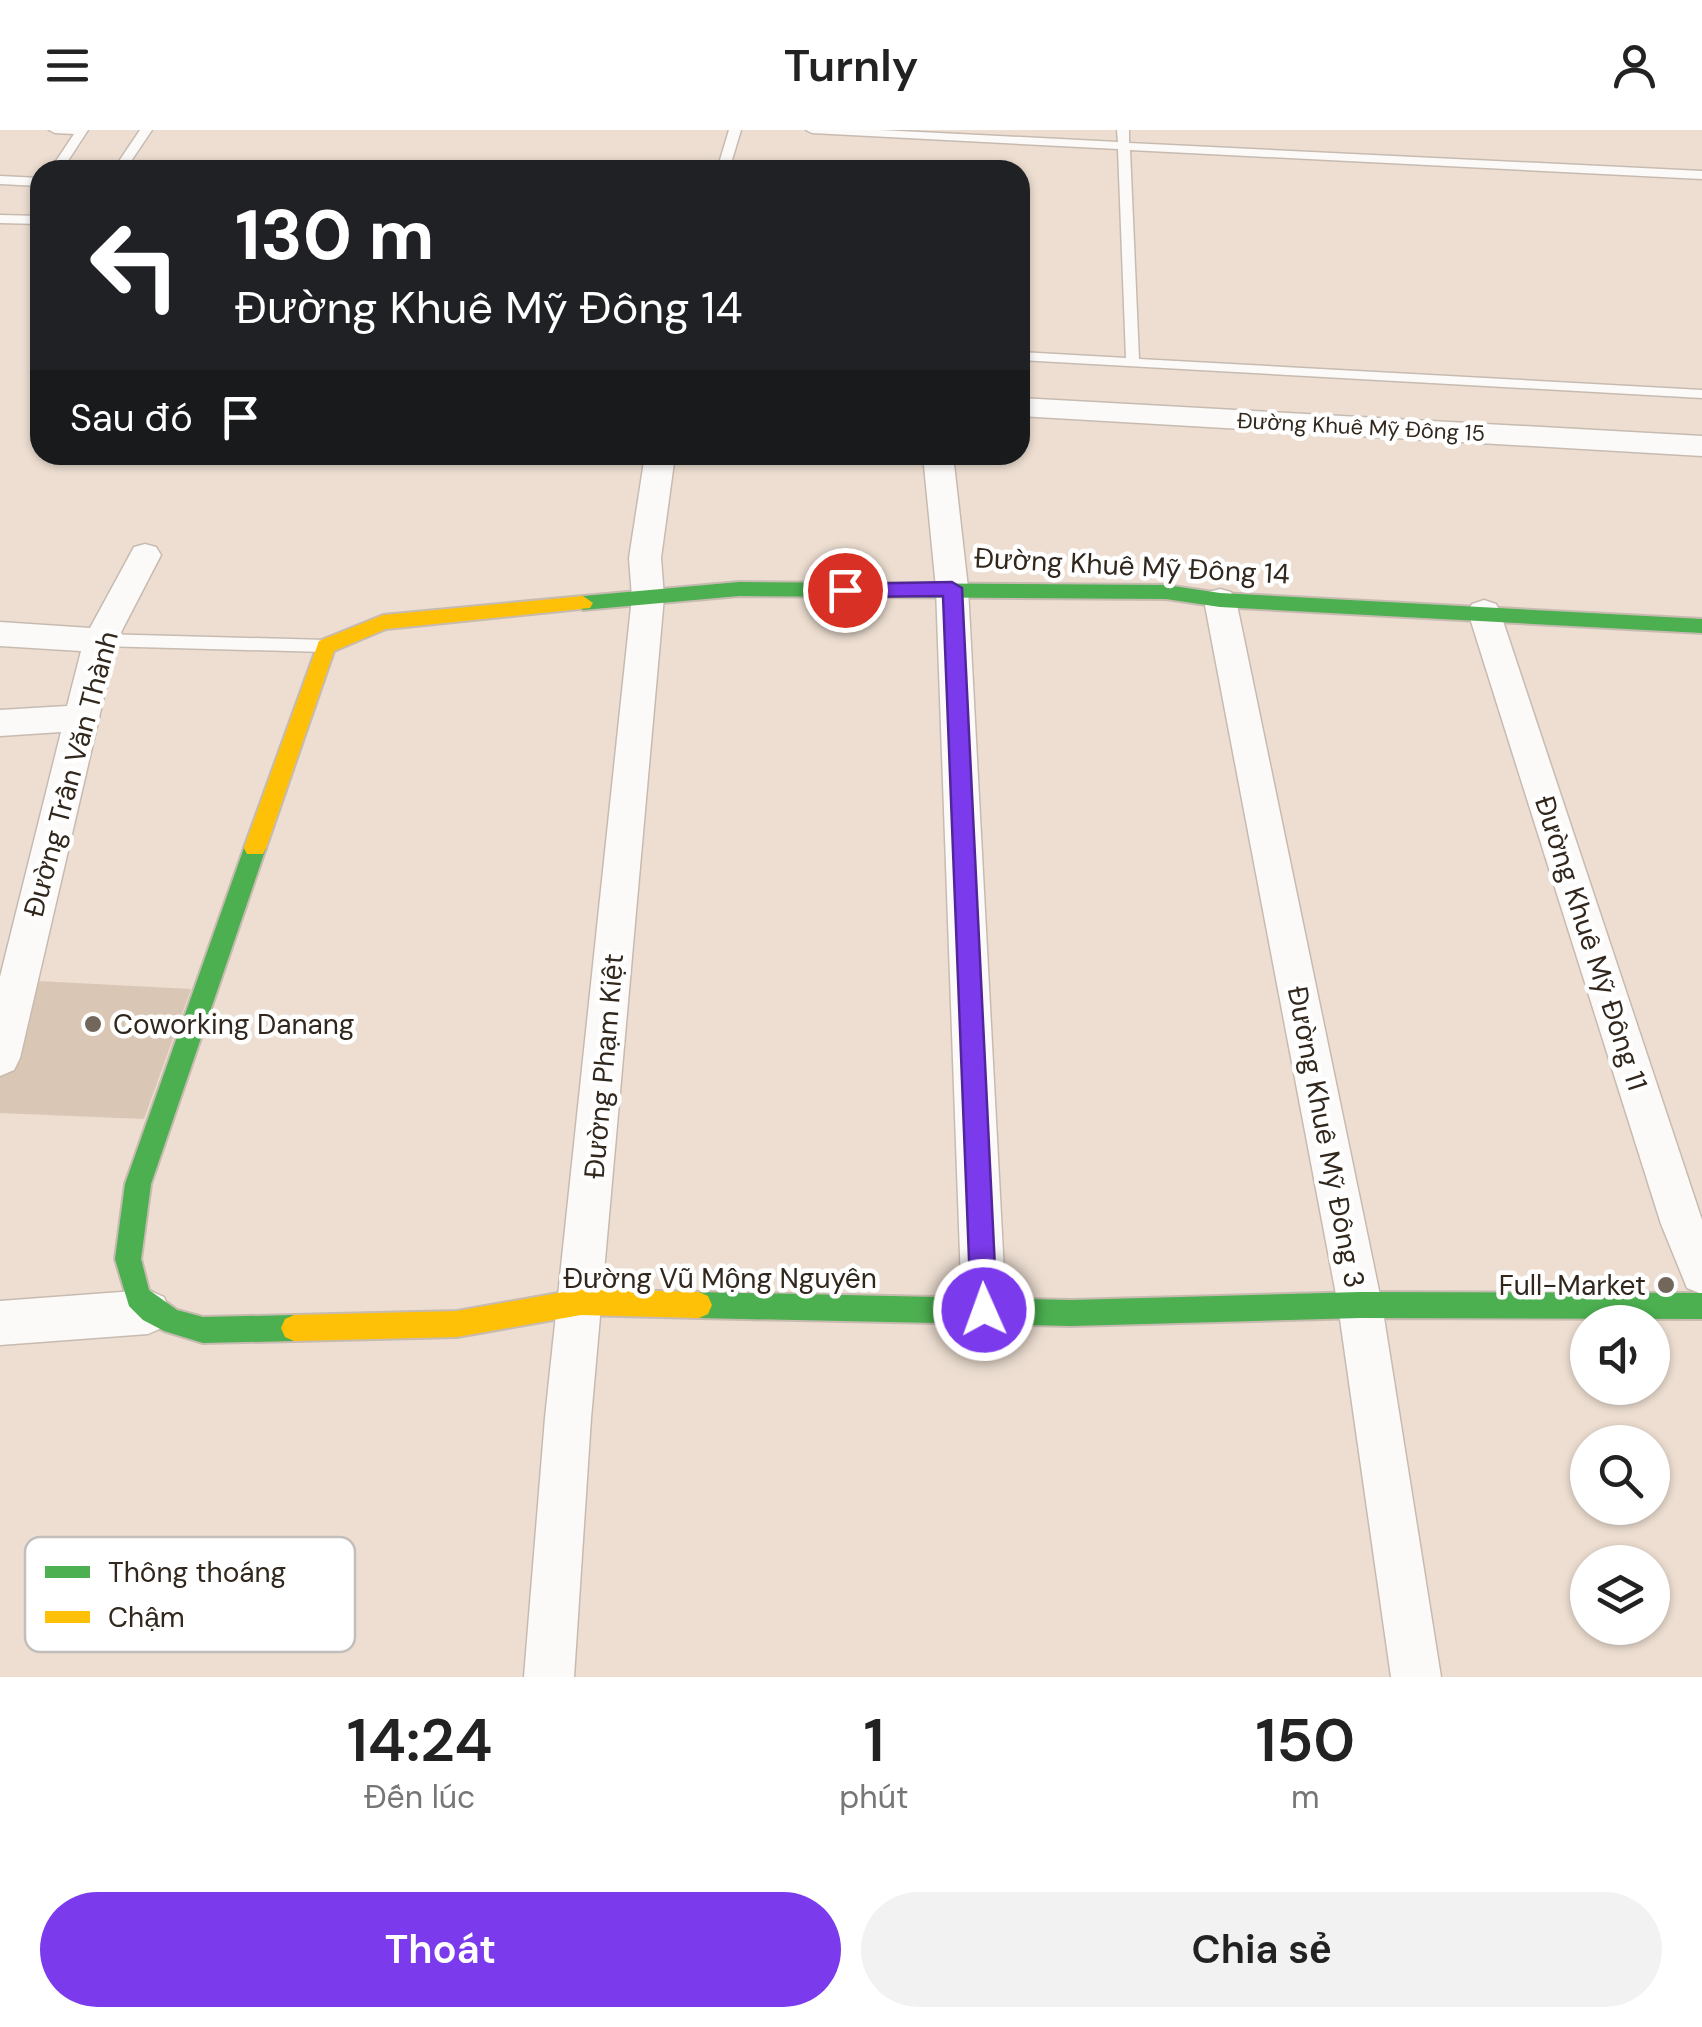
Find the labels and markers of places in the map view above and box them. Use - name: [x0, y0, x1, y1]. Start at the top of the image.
- pin: [803, 548, 888, 633]
- place label: Coworking Danang: [113, 1006, 354, 1043]
- marker: Coworking Danang: [82, 1013, 104, 1035]
- place label: Full-Market: [1499, 1267, 1646, 1304]
- marker: Full-Market: [1655, 1274, 1677, 1296]

